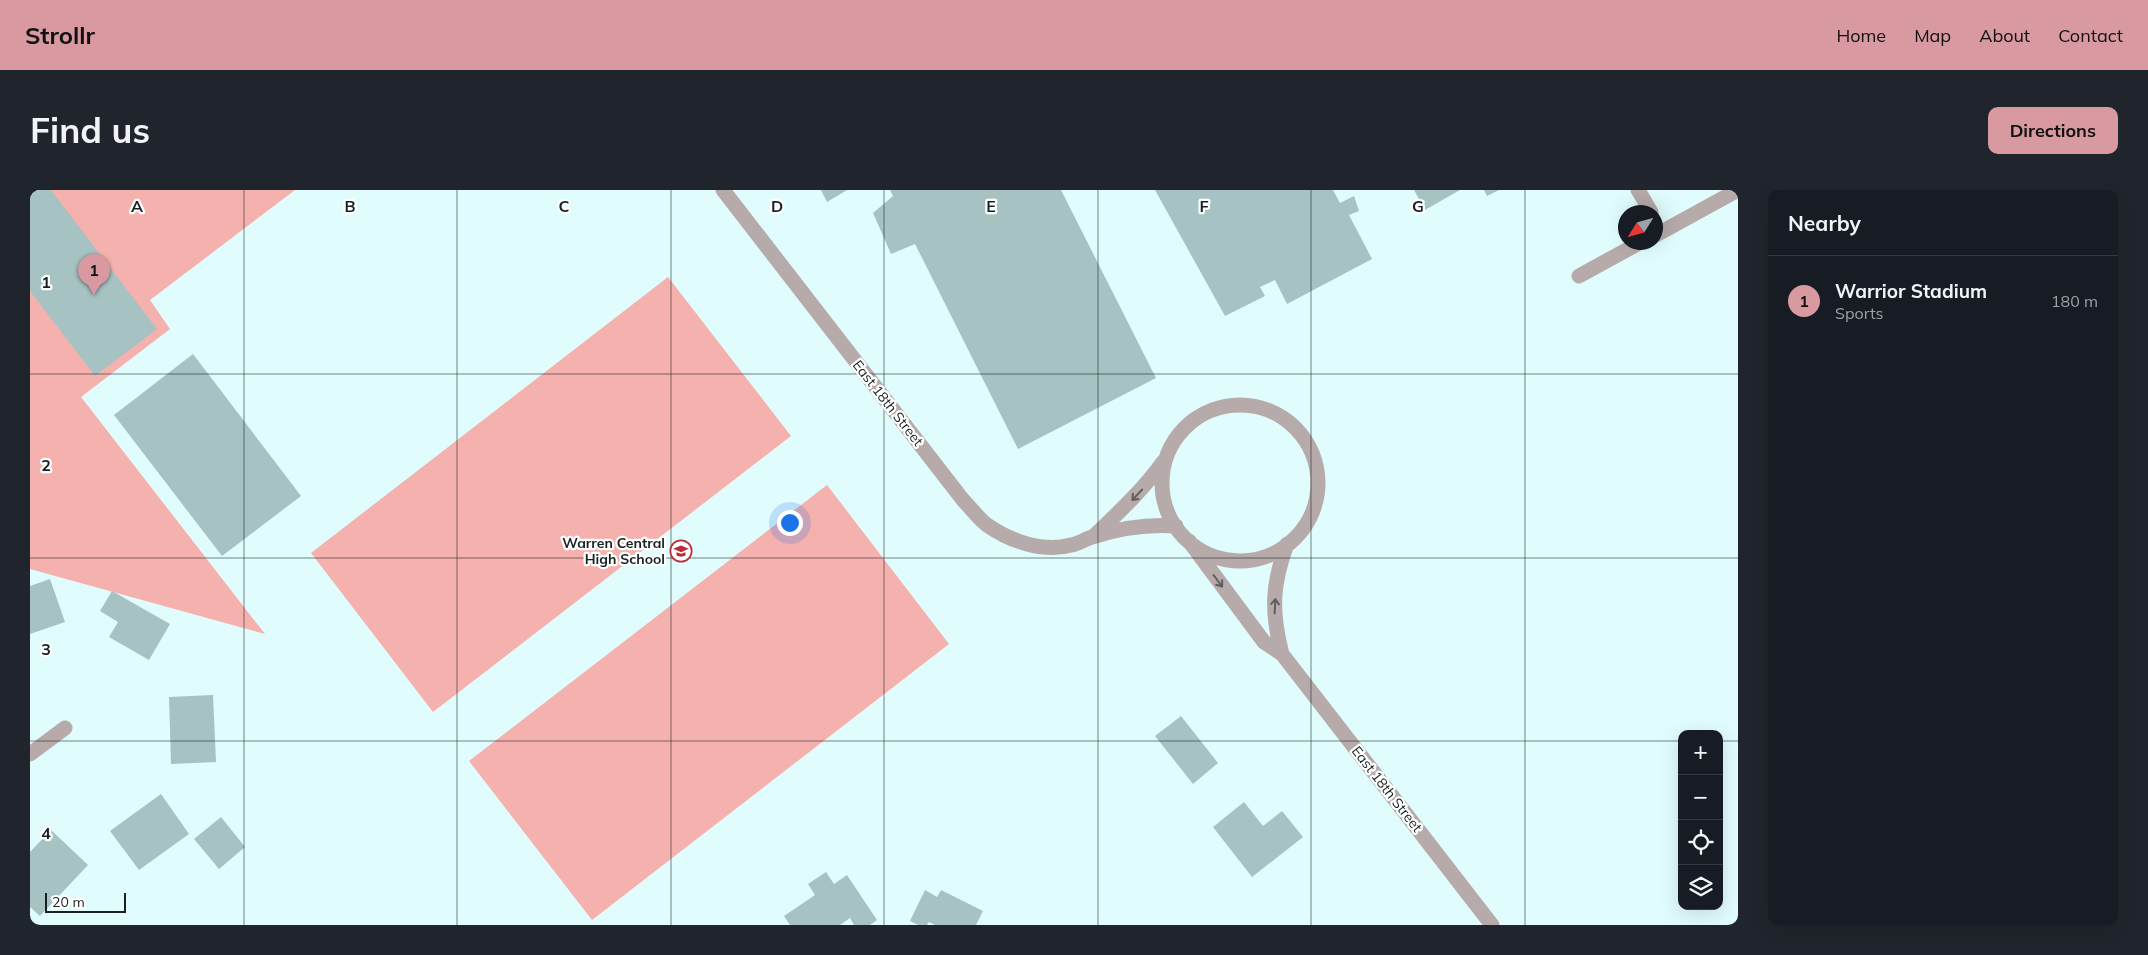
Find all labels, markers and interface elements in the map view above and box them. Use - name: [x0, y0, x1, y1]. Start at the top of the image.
- text: Strollr: [25, 20, 95, 50]
- text: Home: [1836, 24, 1886, 47]
- text: Map: [1914, 24, 1951, 47]
- text: About: [1979, 24, 2030, 47]
- text: Contact: [2058, 24, 2123, 47]
- button: Directions: [1988, 107, 2118, 154]
- text: Find us: [30, 108, 150, 152]
- text: A: [131, 196, 143, 216]
- text: B: [344, 196, 356, 216]
- text: C: [559, 196, 570, 216]
- text: D: [771, 196, 783, 216]
- text: E: [986, 196, 996, 216]
- text: F: [1199, 196, 1209, 216]
- text: G: [1412, 196, 1424, 216]
- north arrow: [1618, 205, 1663, 250]
- text: Nearby: [1788, 210, 1861, 236]
- pin: 1: [78, 254, 110, 295]
- text: 1: [41, 272, 51, 292]
- text: Warrior Stadium: [1835, 279, 1987, 303]
- text: 1: [1799, 291, 1809, 311]
- text: 180 m: [2051, 291, 2098, 311]
- text: Sports: [1835, 303, 1883, 323]
- street label: East 18th Street: [849, 356, 927, 450]
- text: 2: [41, 455, 51, 475]
- one-way arrow: [1131, 489, 1143, 501]
- your location: [777, 510, 803, 536]
- place label: Warren Central High School: [562, 534, 665, 568]
- school or university icon: Warren Central High School: [669, 539, 693, 563]
- one-way arrow: [1213, 574, 1223, 588]
- one-way arrow: [1270, 598, 1279, 614]
- text: 3: [41, 639, 51, 659]
- map controls: [1678, 730, 1723, 910]
- button: +: [1678, 730, 1723, 775]
- street label: East 18th Street: [1348, 742, 1426, 836]
- button: −: [1678, 775, 1723, 820]
- button: locate: [1678, 820, 1723, 865]
- text: 4: [41, 823, 51, 843]
- button: layers: [1678, 865, 1723, 910]
- scale bar: [45, 890, 126, 913]
- text: 20 m: [52, 893, 85, 911]

